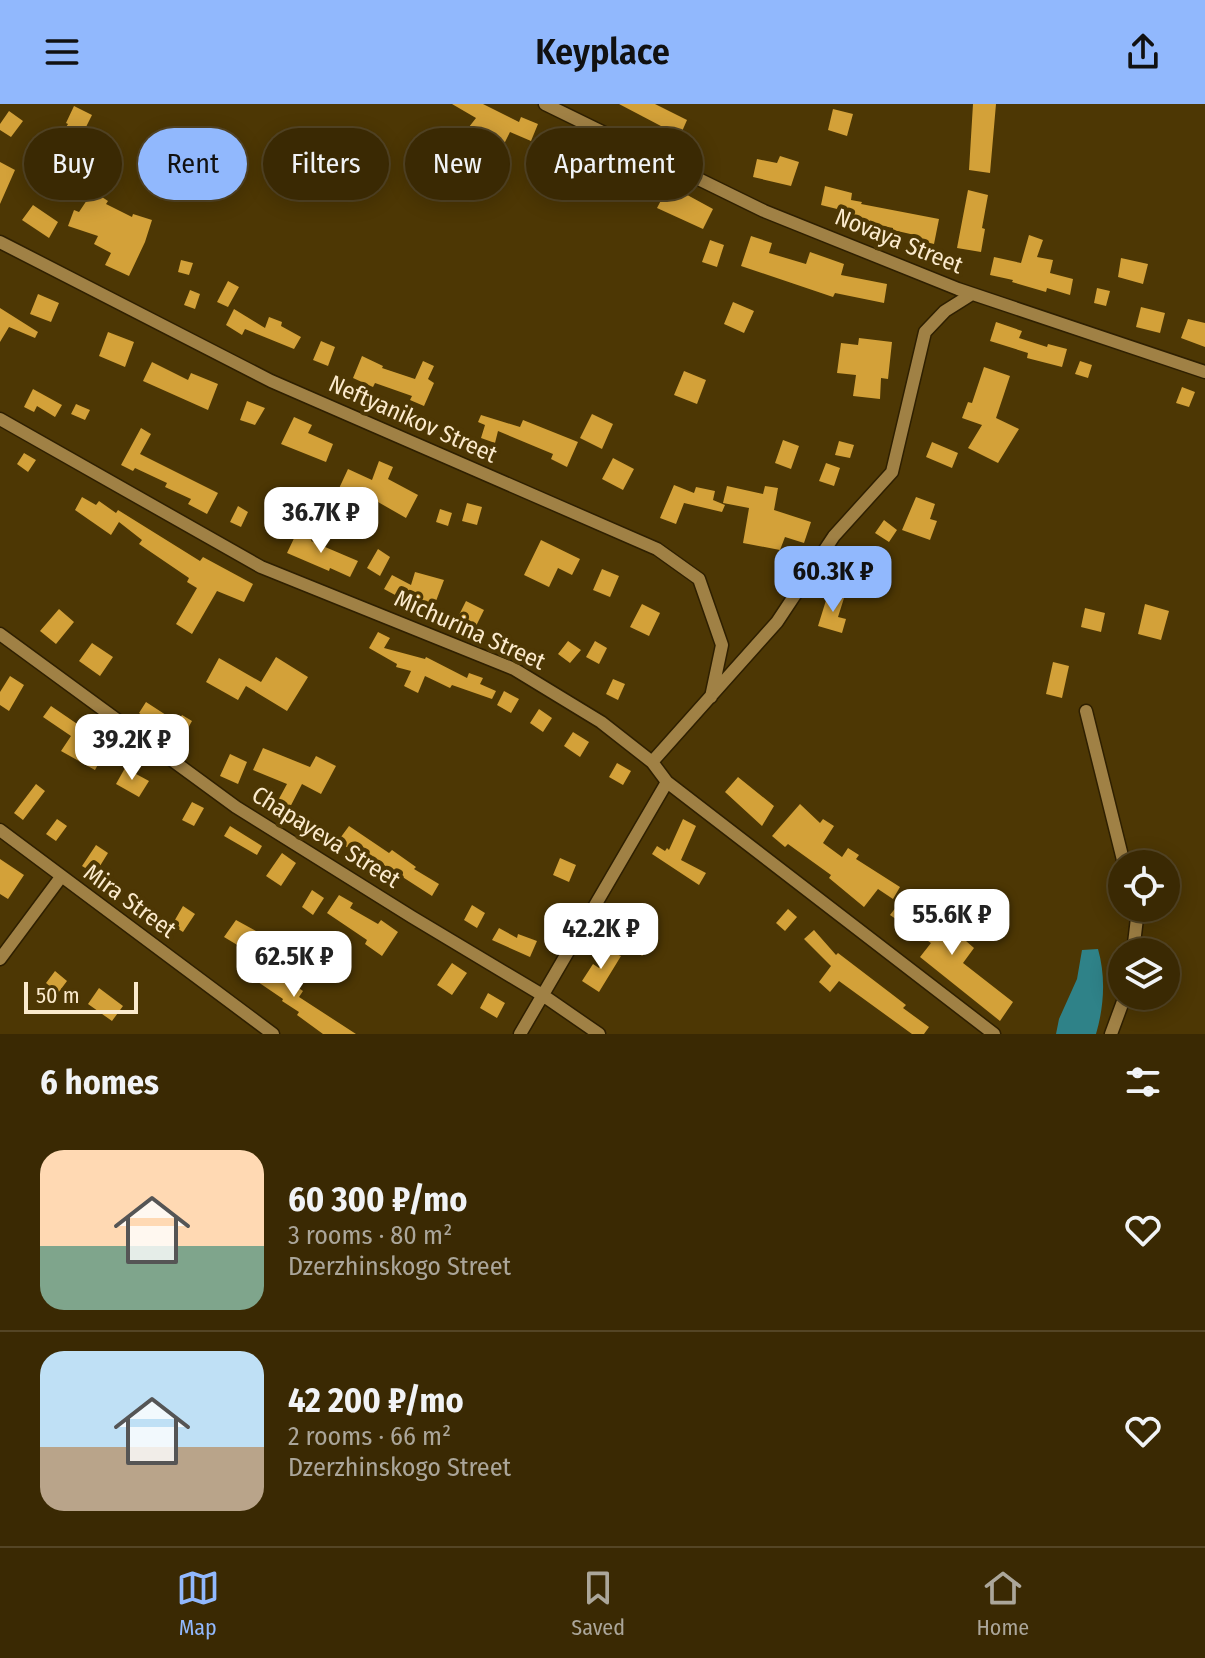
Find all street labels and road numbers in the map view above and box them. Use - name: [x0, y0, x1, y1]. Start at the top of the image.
- street label: Novaya Street: [831, 203, 967, 279]
- street label: Neftyanikov Street: [325, 369, 502, 469]
- street label: Michurina Street: [390, 584, 550, 676]
- street label: Chapayeva Street: [247, 780, 405, 894]
- street label: Mira Street: [78, 858, 182, 944]

